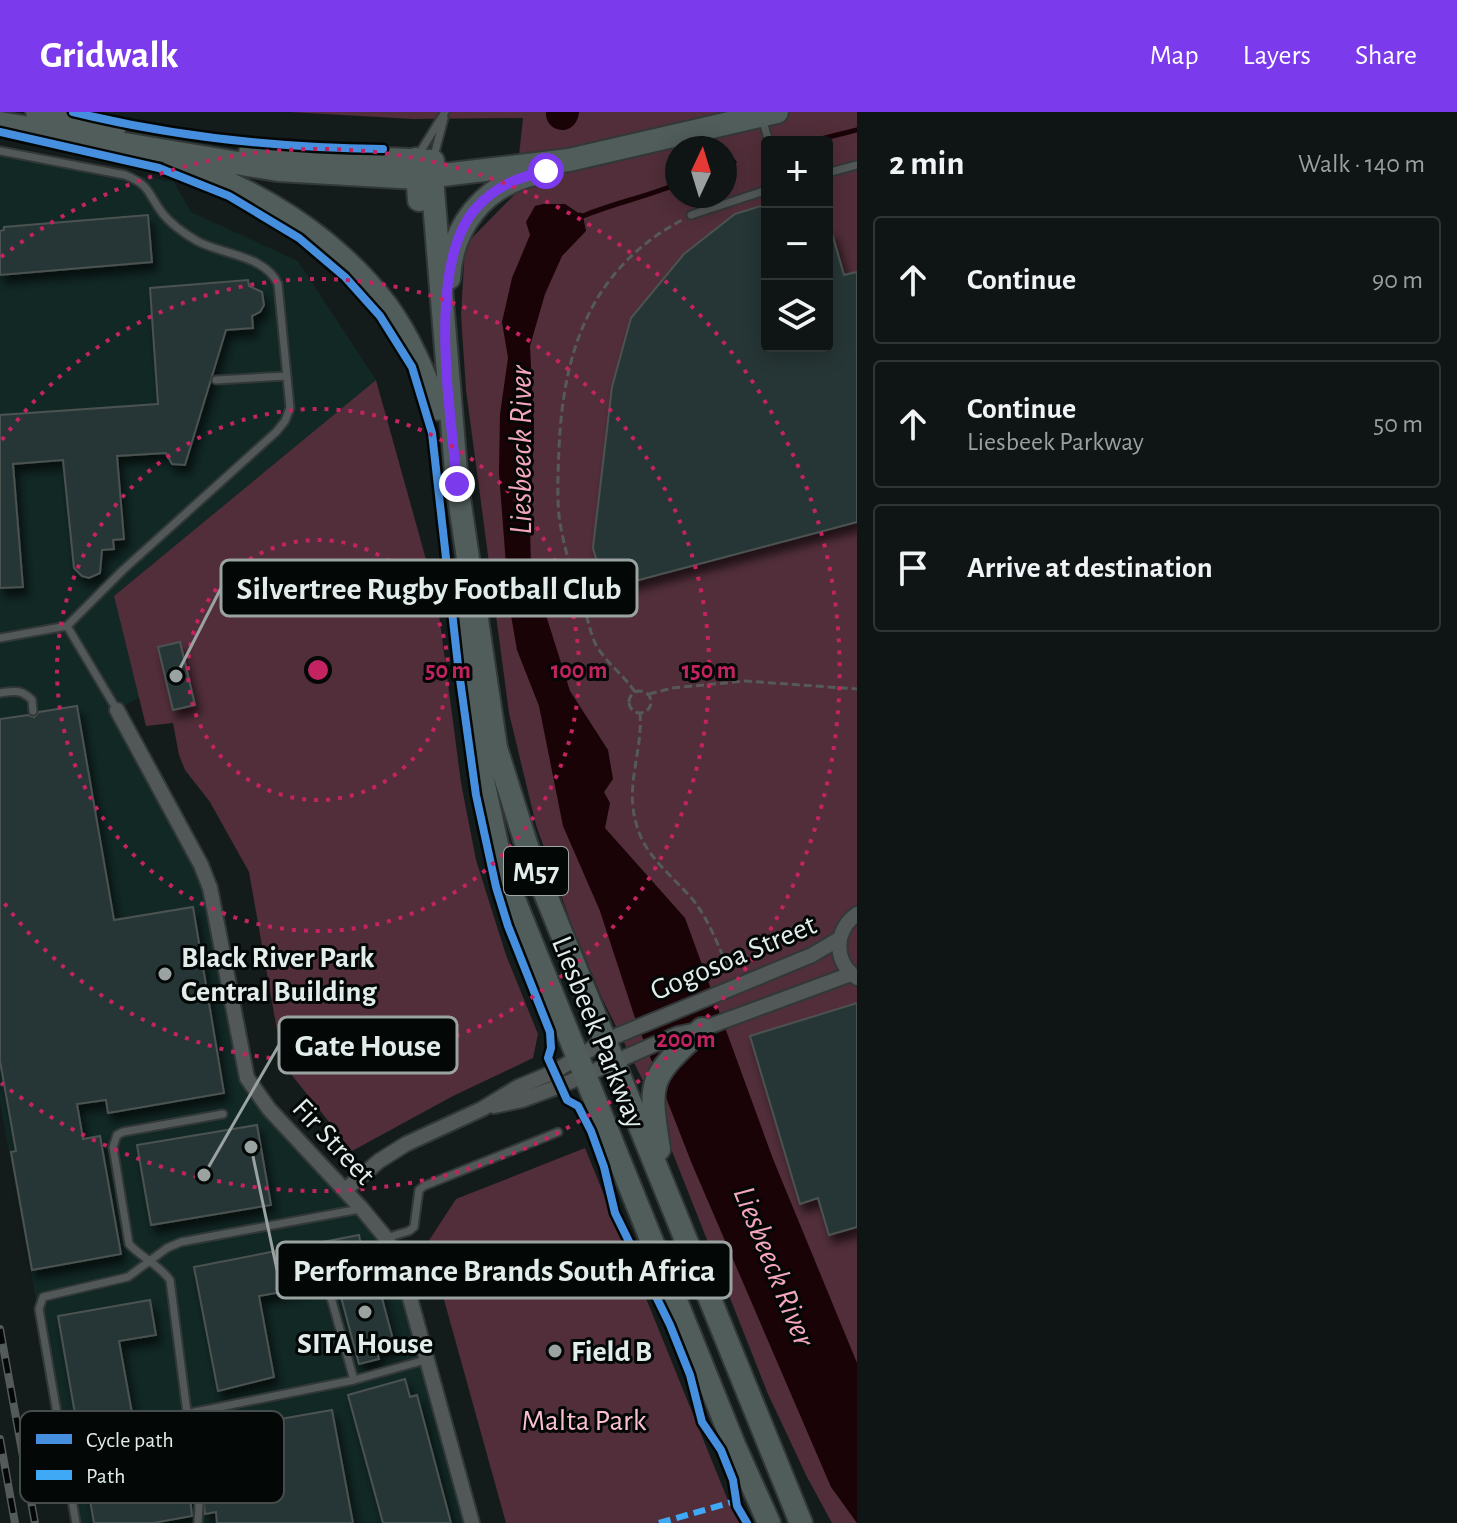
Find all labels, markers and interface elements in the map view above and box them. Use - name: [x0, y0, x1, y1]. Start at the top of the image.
- text: Gridwalk: [40, 37, 178, 75]
- text: Map: [1150, 42, 1199, 70]
- text: Layers: [1243, 42, 1311, 70]
- text: Share: [1355, 42, 1417, 70]
- north arrow: [665, 136, 737, 208]
- map controls: [761, 136, 833, 352]
- button: +: [761, 136, 833, 208]
- text: 2 min: [889, 147, 964, 181]
- text: Walk · 140 m: [1298, 151, 1425, 177]
- route start: [528, 153, 564, 189]
- button: −: [761, 208, 833, 280]
- icon: ahead: [891, 258, 935, 302]
- text: Continue: [967, 265, 1076, 295]
- text: 90 m: [1372, 267, 1423, 293]
- button: layers: [761, 280, 833, 352]
- water label: Liesbeeck River: [505, 364, 537, 535]
- text: Continue: [967, 394, 1076, 424]
- icon: ahead: [891, 402, 935, 446]
- text: 50 m: [1373, 411, 1423, 437]
- text: Liesbeek Parkway: [967, 429, 1144, 455]
- route end: [439, 466, 475, 502]
- icon: arrive: [891, 546, 935, 590]
- text: Arrive at destination: [967, 553, 1213, 583]
- callout: Silvertree Rugby Football Club: [221, 560, 637, 616]
- text: Silvertree Rugby Football Club: [237, 573, 622, 605]
- centre of rings: [304, 656, 332, 684]
- text: 50 m: [425, 659, 471, 683]
- text: 100 m: [551, 659, 607, 683]
- text: 150 m: [682, 659, 736, 683]
- road number: M57: [504, 847, 568, 895]
- street label: Gogosoa Street: [646, 909, 821, 1006]
- street label: Liesbeek Parkway: [546, 932, 650, 1133]
- place label: Black River Park Central Building: [181, 943, 377, 1007]
- marker: Black River Park Central Building: [156, 965, 174, 983]
- callout: Gate House: [279, 1017, 457, 1073]
- text: 200 m: [656, 1028, 716, 1052]
- text: Gate House: [295, 1030, 441, 1062]
- street label: Fir Street: [286, 1093, 381, 1191]
- water label: Liesbeeck River: [727, 1182, 821, 1352]
- callout: Performance Brands South Africa: [277, 1242, 731, 1298]
- text: Performance Brands South Africa: [293, 1255, 715, 1287]
- marker: SITA House: [356, 1303, 374, 1321]
- place label: SITA House: [297, 1329, 433, 1359]
- place label: Field B: [571, 1337, 652, 1367]
- marker: Field B: [546, 1342, 564, 1360]
- park label: Malta Park: [522, 1406, 647, 1436]
- legend: [20, 1411, 284, 1503]
- text: Cycle path: [86, 1429, 174, 1451]
- text: Path: [86, 1465, 126, 1487]

